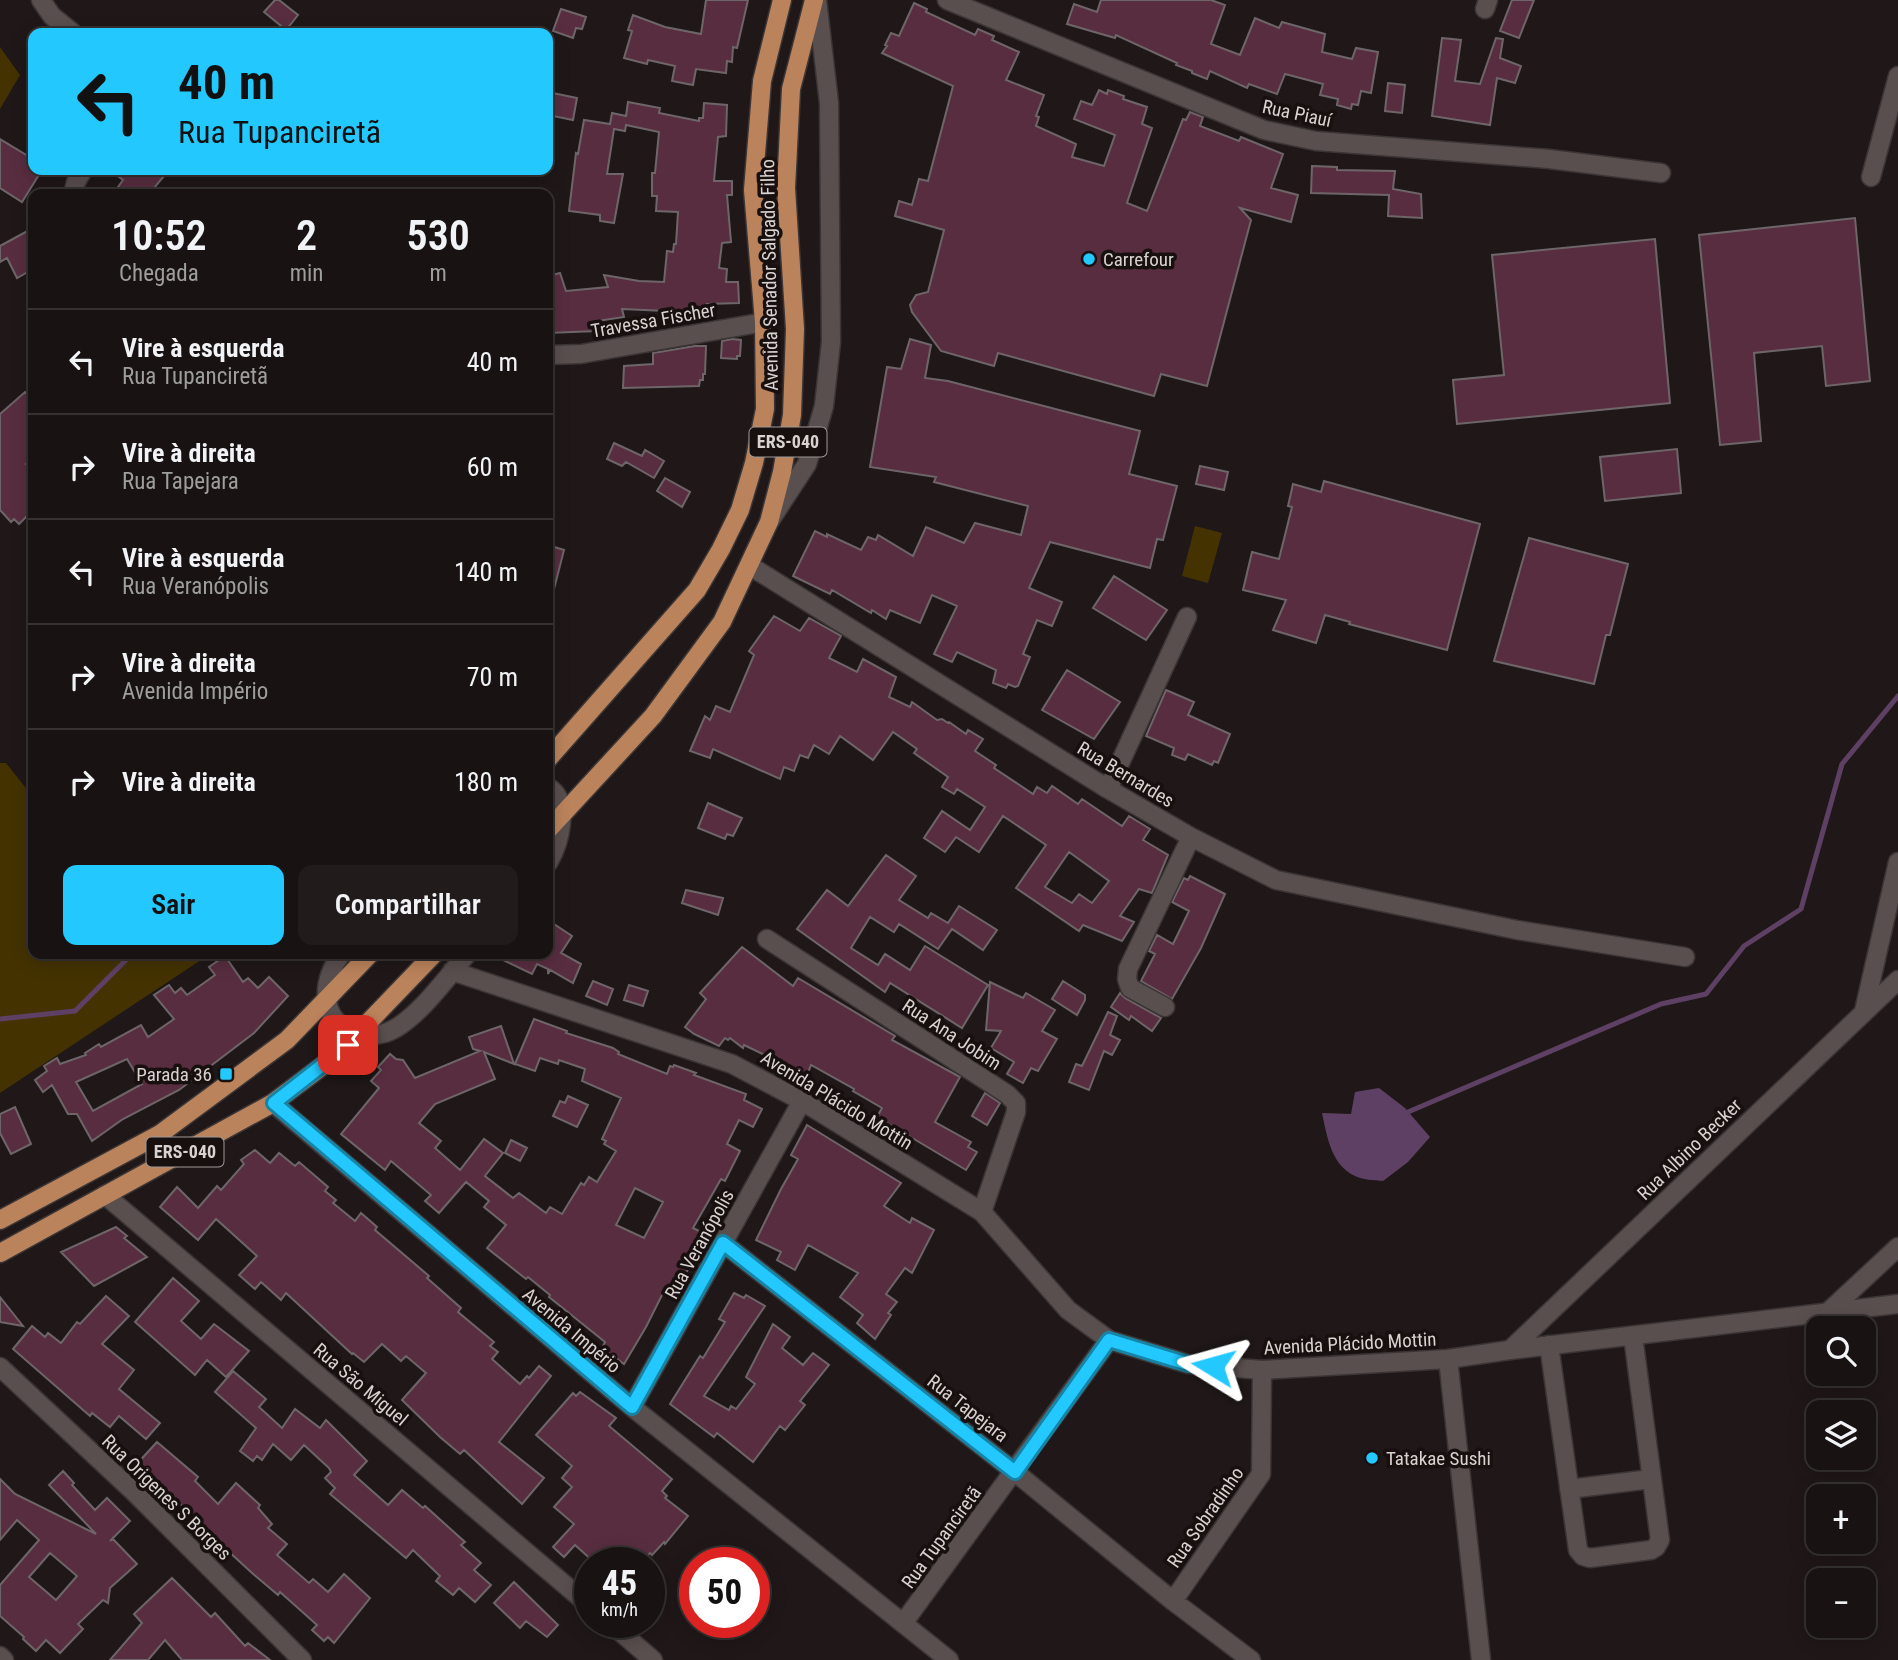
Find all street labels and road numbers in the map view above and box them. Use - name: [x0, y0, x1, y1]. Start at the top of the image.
- street label: Rua Piauí: [1260, 95, 1335, 132]
- street label: Avenida Senador Salgado Filho: [756, 159, 783, 391]
- street label: Travessa Fischer: [589, 298, 717, 343]
- road number: ERS-040: [750, 428, 826, 457]
- street label: Rua Bernardes: [1073, 737, 1178, 812]
- street label: Rua Ana Jobim: [898, 994, 1005, 1075]
- street label: Avenida Plácido Mottin: [757, 1046, 917, 1155]
- street label: Rua Albino Becker: [1632, 1094, 1746, 1205]
- road number: ERS-040: [146, 1138, 224, 1167]
- street label: Rua Veranópolis: [660, 1186, 739, 1303]
- street label: Avenida Império: [518, 1283, 625, 1378]
- street label: Avenida Plácido Mottin: [1263, 1327, 1437, 1360]
- street label: Rua São Miguel: [309, 1338, 413, 1431]
- street label: Rua Tapejara: [923, 1370, 1013, 1447]
- street label: Rua Origenes S Borges: [97, 1430, 236, 1565]
- street label: Rua Sobradinho: [1162, 1462, 1249, 1572]
- street label: Rua Tupanciretã: [897, 1482, 986, 1593]

